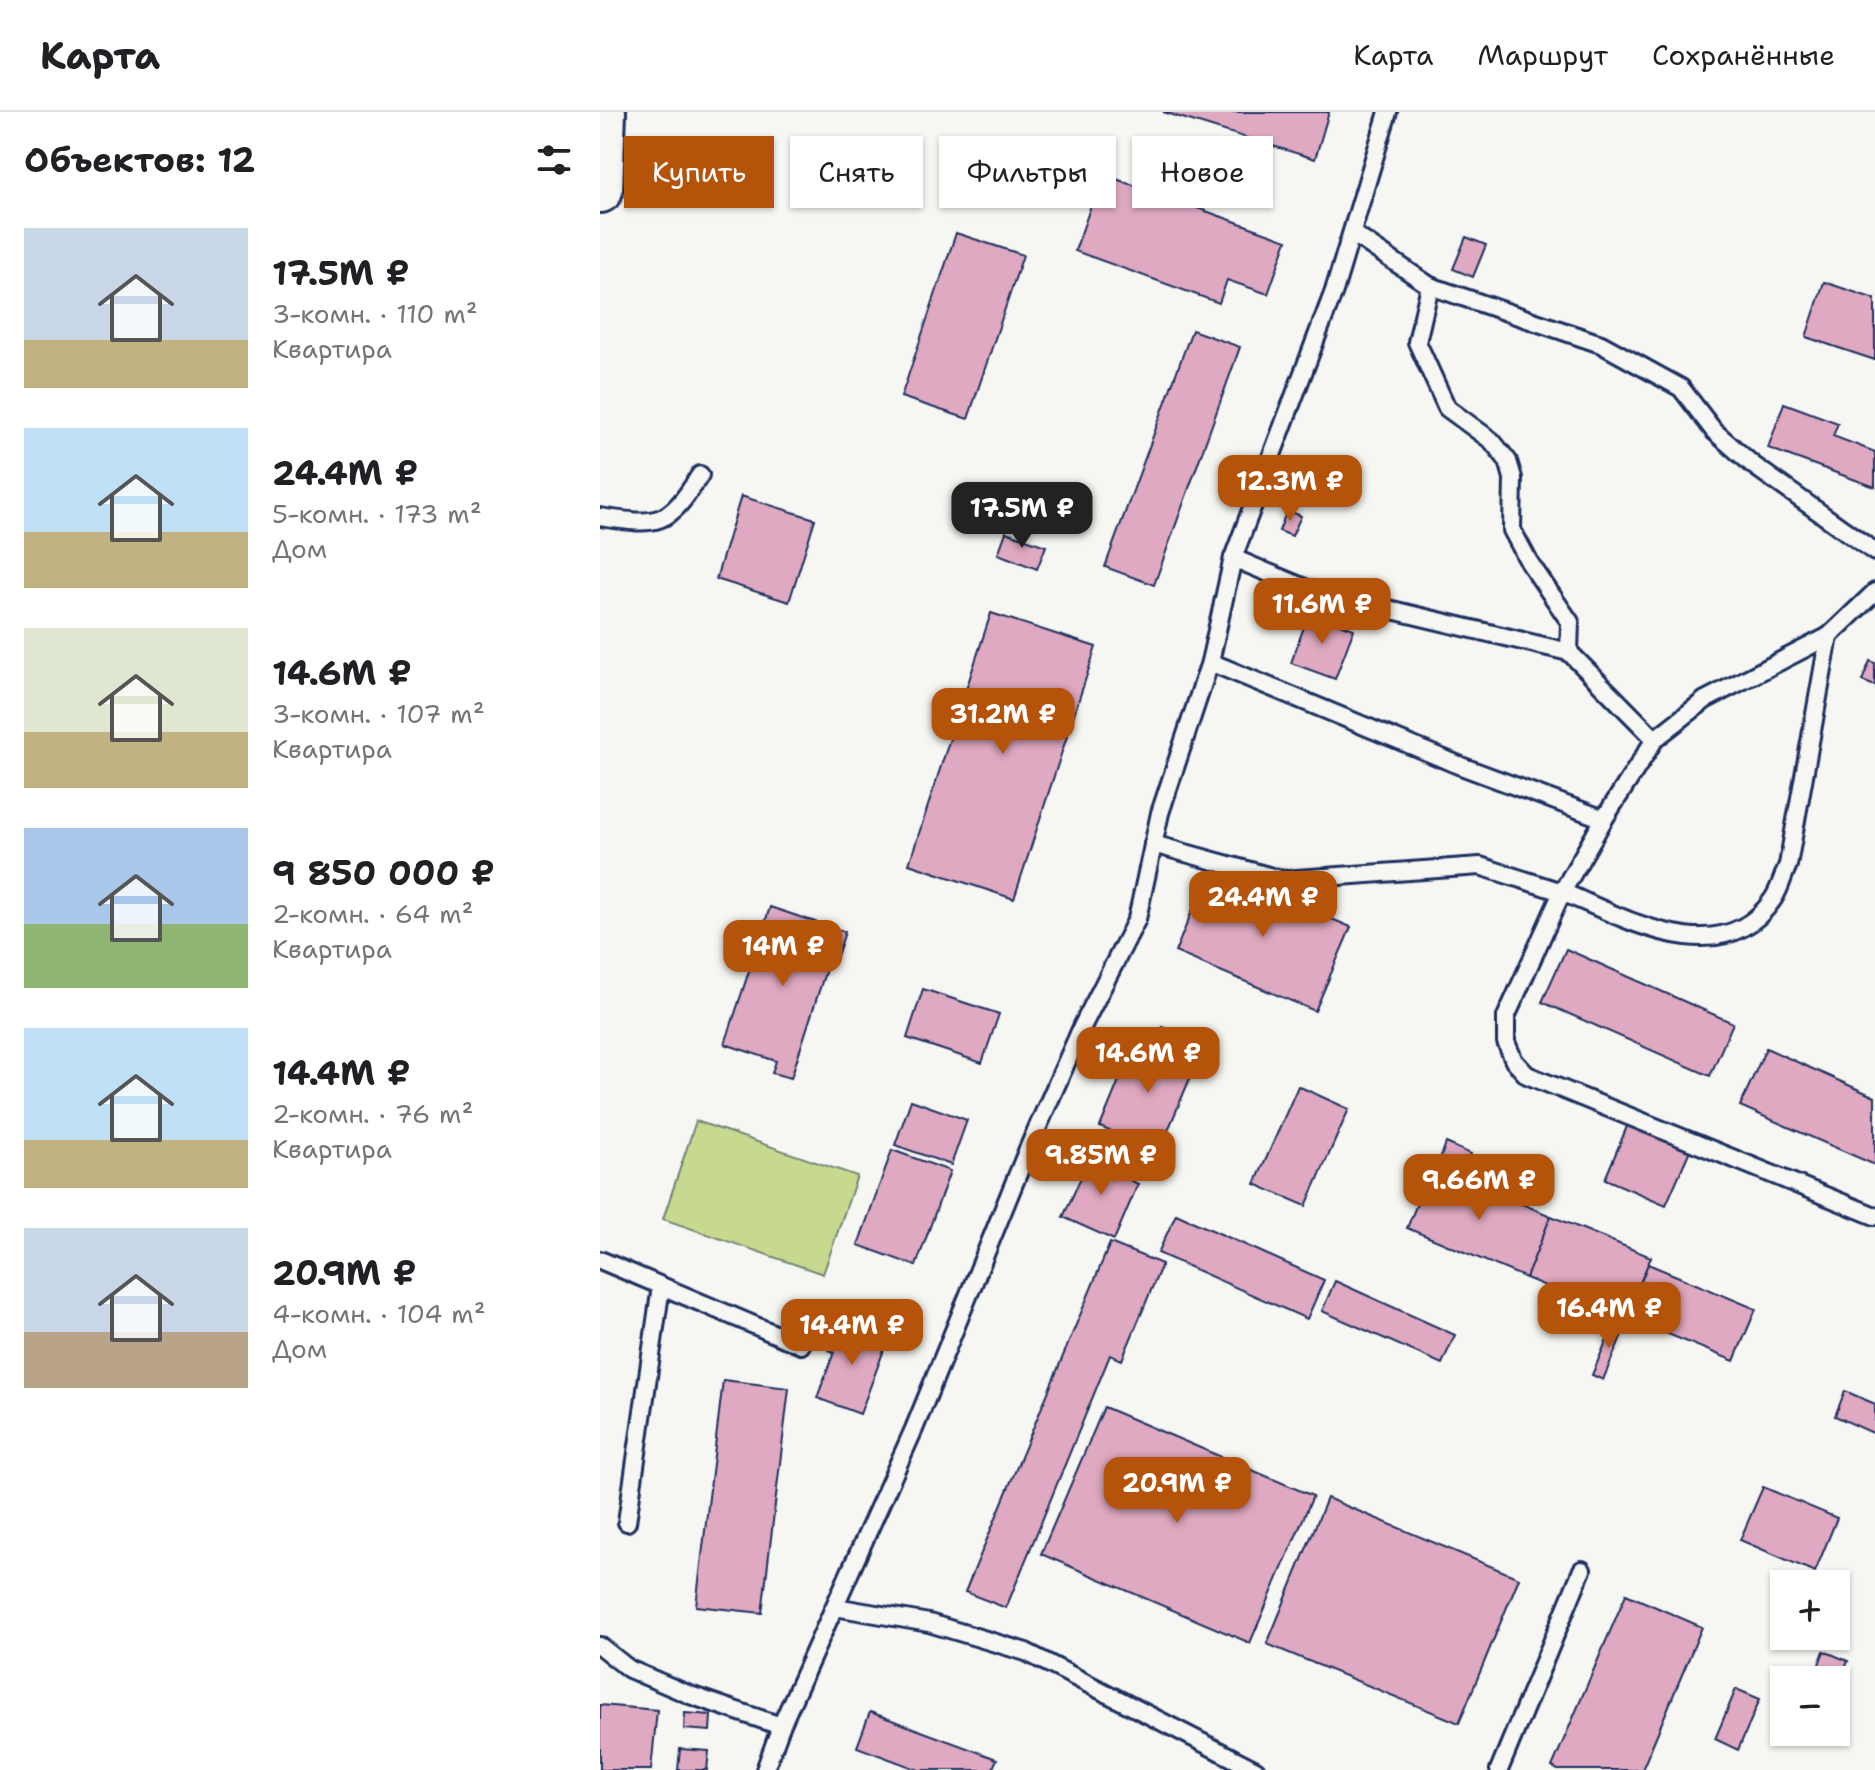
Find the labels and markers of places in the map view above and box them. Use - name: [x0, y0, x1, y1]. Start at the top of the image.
- pin: 12.3M ₽: [1216, 455, 1364, 523]
- pin: 17.5M ₽: [948, 482, 1096, 550]
- pin: 11.6M ₽: [1248, 578, 1396, 646]
- pin: 31.2M ₽: [929, 688, 1077, 756]
- pin: 24.4M ₽: [1189, 871, 1337, 939]
- pin: 14M ₽: [727, 920, 839, 988]
- pin: 14.6M ₽: [1074, 1027, 1222, 1095]
- pin: 9.85M ₽: [1027, 1129, 1175, 1197]
- pin: 9.66M ₽: [1405, 1154, 1553, 1222]
- pin: 16.4M ₽: [1535, 1282, 1683, 1350]
- pin: 14.4M ₽: [778, 1299, 926, 1367]
- pin: 20.9M ₽: [1103, 1457, 1251, 1525]

